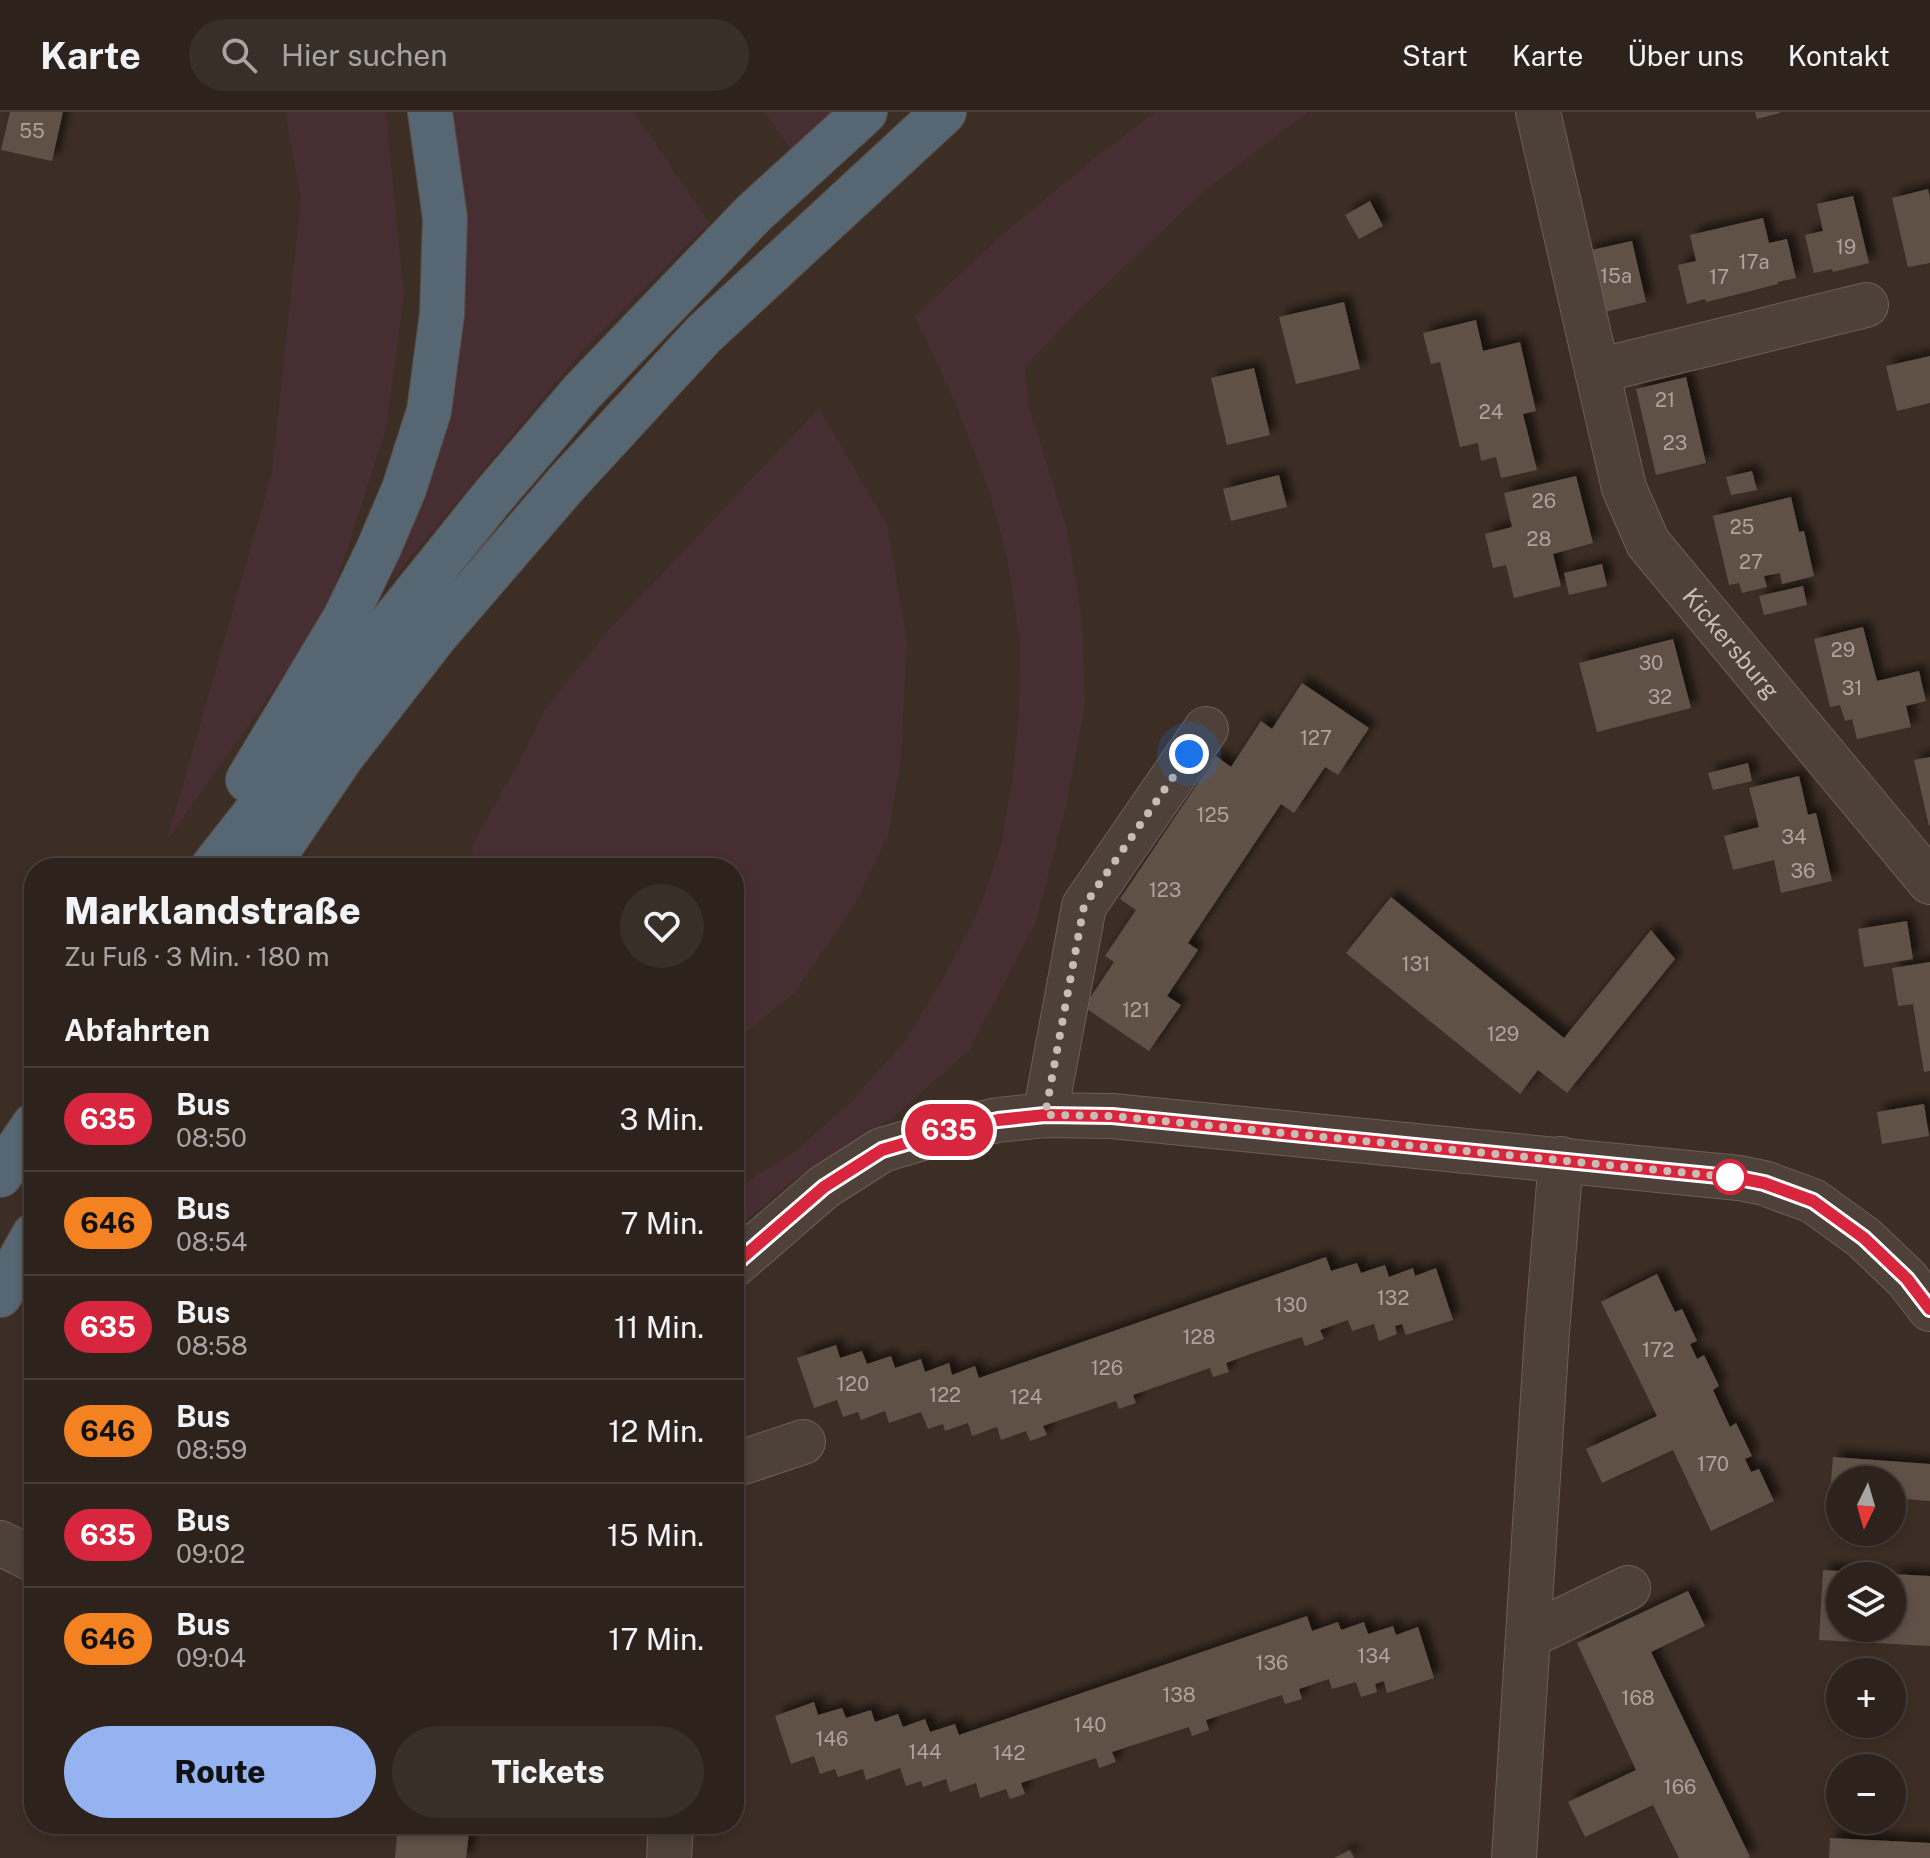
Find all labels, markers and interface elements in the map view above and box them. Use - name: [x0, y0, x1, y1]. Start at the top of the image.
- search box: [189, 19, 749, 91]
- text: Karte: [40, 33, 141, 78]
- icon: search: [217, 33, 261, 77]
- text: Hier suchen: [281, 37, 448, 73]
- text: Start: [1402, 39, 1468, 72]
- text: Karte: [1512, 39, 1583, 72]
- text: Über uns: [1627, 39, 1744, 72]
- text: Kontakt: [1788, 39, 1890, 72]
- house number: 55: [19, 119, 45, 143]
- house number: 19: [1836, 235, 1856, 259]
- house number: 17a: [1738, 250, 1770, 274]
- house number: 15a: [1600, 264, 1632, 288]
- house number: 17: [1709, 265, 1729, 289]
- house number: 21: [1655, 388, 1675, 412]
- house number: 24: [1479, 400, 1503, 424]
- house number: 23: [1663, 431, 1687, 455]
- house number: 26: [1532, 489, 1556, 513]
- house number: 25: [1730, 515, 1754, 539]
- house number: 28: [1527, 527, 1551, 551]
- house number: 27: [1739, 550, 1763, 574]
- street label: Kickersburg: [1677, 582, 1785, 704]
- house number: 29: [1831, 638, 1855, 662]
- house number: 30: [1639, 651, 1663, 675]
- house number: 31: [1842, 676, 1862, 700]
- house number: 32: [1648, 685, 1672, 709]
- house number: 127: [1300, 726, 1332, 750]
- your location: [1169, 734, 1209, 774]
- house number: 125: [1197, 803, 1229, 827]
- house number: 34: [1781, 825, 1807, 849]
- house number: 36: [1791, 859, 1815, 883]
- house number: 123: [1149, 878, 1181, 902]
- button: heart: [620, 884, 704, 968]
- text: Marklandstraße: [64, 888, 361, 933]
- text: Zu Fuß · 3 Min. · 180 m: [64, 941, 329, 972]
- house number: 131: [1402, 952, 1430, 976]
- house number: 121: [1122, 998, 1150, 1022]
- text: Abfahrten: [64, 1012, 210, 1048]
- house number: 129: [1487, 1022, 1519, 1046]
- text: Bus: [176, 1086, 230, 1122]
- text: 3 Min.: [620, 1101, 704, 1137]
- text: 635: [80, 1102, 136, 1135]
- line badge: 635: [903, 1104, 995, 1156]
- text: 635: [921, 1113, 977, 1146]
- text: 08:50: [176, 1122, 247, 1153]
- unlabelled marker: [1713, 1160, 1747, 1194]
- text: Bus: [176, 1190, 230, 1226]
- text: 7 Min.: [620, 1205, 704, 1241]
- text: 646: [80, 1206, 136, 1239]
- text: 08:54: [176, 1226, 247, 1257]
- house number: 132: [1377, 1286, 1409, 1310]
- house number: 130: [1275, 1293, 1307, 1317]
- text: Bus: [176, 1294, 230, 1330]
- text: 11 Min.: [614, 1309, 704, 1345]
- text: 635: [80, 1310, 136, 1343]
- house number: 128: [1182, 1325, 1216, 1349]
- text: 08:58: [176, 1330, 248, 1361]
- house number: 172: [1642, 1338, 1674, 1362]
- house number: 126: [1091, 1356, 1123, 1380]
- house number: 120: [837, 1372, 869, 1396]
- house number: 122: [929, 1383, 961, 1407]
- house number: 124: [1010, 1385, 1042, 1409]
- text: Bus: [176, 1398, 230, 1434]
- text: 12 Min.: [608, 1413, 704, 1449]
- text: 646: [80, 1414, 136, 1447]
- text: 08:59: [176, 1434, 247, 1465]
- house number: 170: [1697, 1452, 1729, 1476]
- north arrow: [1826, 1466, 1906, 1546]
- map controls: [1826, 1466, 1906, 1834]
- text: Bus: [176, 1502, 230, 1538]
- text: 15 Min.: [607, 1517, 704, 1553]
- text: 635: [80, 1518, 136, 1551]
- text: 09:02: [176, 1538, 245, 1569]
- button: layers: [1826, 1562, 1906, 1642]
- text: Bus: [176, 1606, 230, 1642]
- text: 17 Min.: [608, 1621, 704, 1657]
- text: 646: [80, 1622, 136, 1655]
- text: 09:04: [176, 1642, 246, 1673]
- house number: 134: [1357, 1644, 1391, 1668]
- house number: 136: [1255, 1651, 1289, 1675]
- button: +: [1826, 1658, 1906, 1738]
- house number: 138: [1162, 1683, 1196, 1707]
- house number: 168: [1621, 1686, 1655, 1710]
- house number: 140: [1074, 1713, 1106, 1737]
- button: Route: [64, 1726, 376, 1818]
- button: Tickets: [392, 1726, 704, 1818]
- house number: 146: [815, 1727, 849, 1751]
- house number: 144: [908, 1740, 942, 1764]
- house number: 142: [993, 1741, 1025, 1765]
- button: −: [1826, 1754, 1906, 1834]
- house number: 166: [1664, 1775, 1696, 1799]

